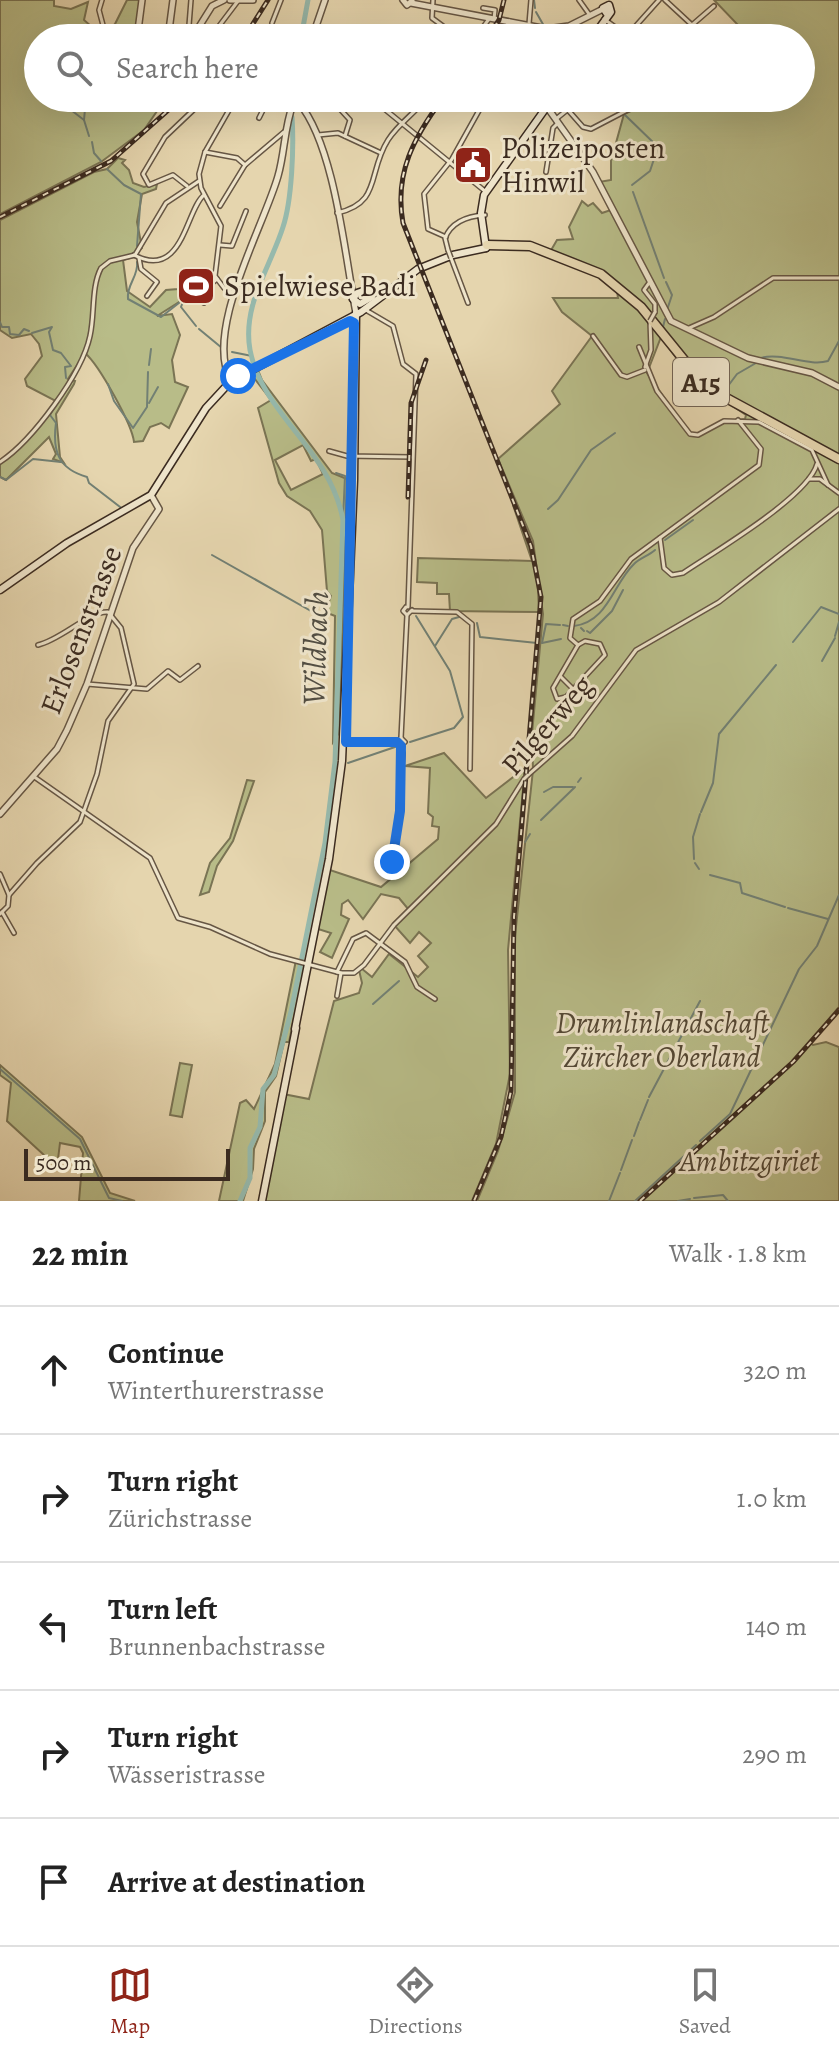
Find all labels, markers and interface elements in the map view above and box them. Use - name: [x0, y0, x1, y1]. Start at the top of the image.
- search box: [24, 24, 815, 112]
- icon: search: [52, 46, 96, 90]
- text: Search here: [116, 48, 259, 88]
- place label: Polizeiposten Hinwil: [501, 128, 665, 202]
- public building icon: Polizeiposten Hinwil: [452, 144, 494, 186]
- sports icon: Spielwiese Badi: [175, 265, 217, 307]
- place label: Spielwiese Badi: [224, 266, 416, 306]
- route start: [220, 358, 256, 394]
- road number: A15: [673, 358, 729, 406]
- street label: Erlosenstrasse: [31, 540, 131, 720]
- water label: Wildbach: [291, 590, 339, 706]
- street label: Pilgerweg: [492, 666, 602, 784]
- route end: [374, 844, 410, 880]
- park label: Drumlinlandschaft Zürcher Oberland: [555, 1003, 770, 1077]
- park label: Ambitzgiriet: [677, 1141, 820, 1181]
- scale bar: [24, 1145, 230, 1181]
- text: 500 m: [36, 1148, 92, 1178]
- text: 22 min: [32, 1230, 128, 1277]
- text: Walk · 1.8 km: [669, 1236, 807, 1271]
- text: Continue: [108, 1333, 224, 1373]
- icon: ahead: [32, 1348, 76, 1392]
- text: 320 m: [743, 1353, 807, 1388]
- text: Winterthurerstrasse: [108, 1373, 324, 1408]
- text: Turn right: [108, 1461, 238, 1501]
- icon: right: [32, 1476, 76, 1520]
- text: 1.0 km: [737, 1481, 807, 1516]
- text: Zürichstrasse: [108, 1501, 252, 1536]
- text: Turn left: [108, 1589, 217, 1629]
- icon: left: [32, 1604, 76, 1648]
- text: 140 m: [746, 1609, 807, 1644]
- text: Brunnenbachstrasse: [108, 1629, 325, 1664]
- text: Turn right: [108, 1717, 238, 1757]
- icon: right: [32, 1732, 76, 1776]
- text: 290 m: [742, 1737, 807, 1772]
- text: Wässeristrasse: [108, 1757, 266, 1792]
- icon: arrive: [32, 1860, 76, 1904]
- text: Arrive at destination: [108, 1862, 365, 1902]
- tab: Map: [108, 1963, 152, 2041]
- tab: Directions: [368, 1963, 463, 2041]
- tab: Saved: [679, 1963, 731, 2041]

